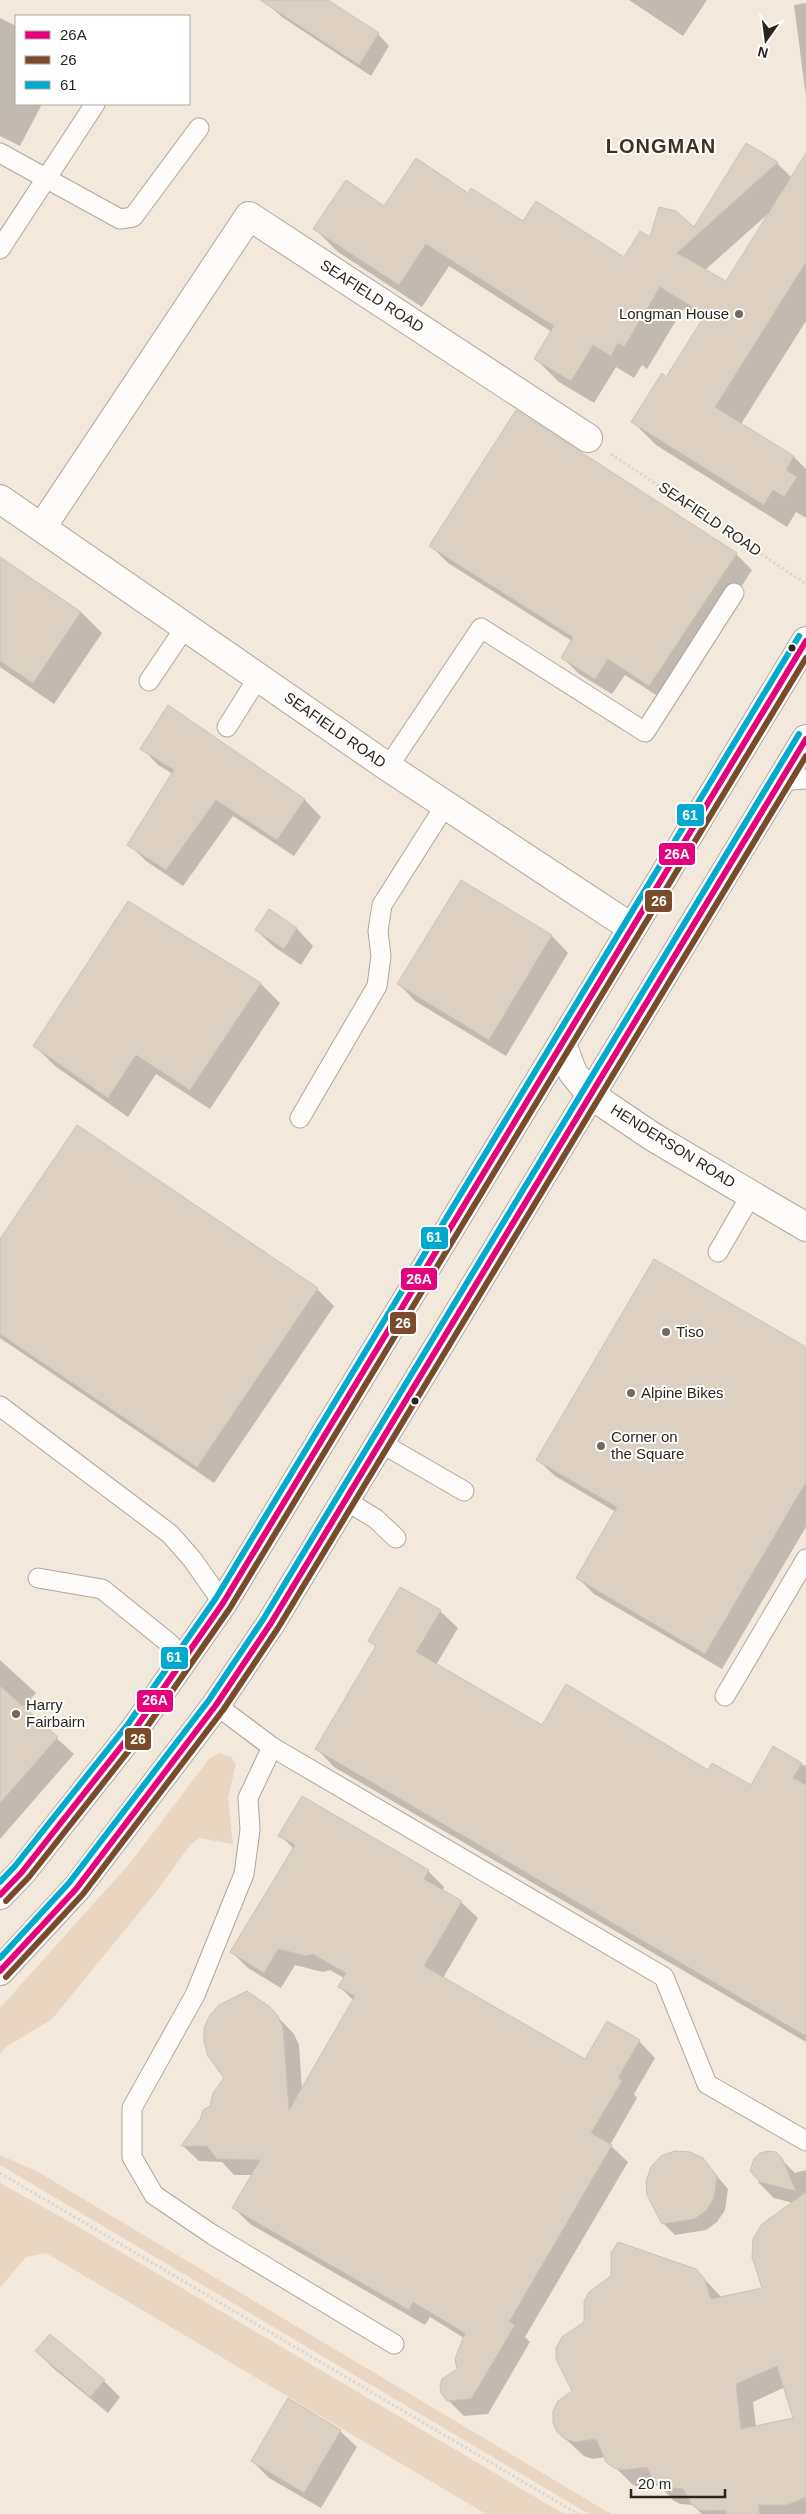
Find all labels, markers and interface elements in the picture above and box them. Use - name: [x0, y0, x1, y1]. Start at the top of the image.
- legend: [15, 15, 190, 105]
- north arrow: [741, 15, 791, 65]
- text: 26A: [60, 26, 87, 43]
- text: N: [756, 44, 770, 62]
- text: 26: [60, 51, 77, 68]
- text: 61: [60, 76, 77, 93]
- district label: LONGMAN: [606, 135, 716, 157]
- street label: SEAFIELD ROAD: [317, 256, 427, 335]
- place label: Longman House: [619, 305, 729, 322]
- marker: Longman House: [733, 308, 745, 320]
- street label: SEAFIELD ROAD: [656, 478, 765, 559]
- unlabelled marker: [787, 643, 797, 653]
- street label: SEAFIELD ROAD: [281, 688, 389, 771]
- line badge: 61: [676, 803, 705, 827]
- text: 61: [682, 807, 698, 823]
- line badge: 26A: [658, 842, 696, 866]
- text: 26A: [664, 846, 690, 862]
- line badge: 26: [644, 889, 673, 913]
- text: 26: [651, 893, 667, 909]
- street label: HENDERSON ROAD: [608, 1100, 739, 1191]
- line badge: 61: [420, 1226, 449, 1250]
- text: 61: [426, 1229, 442, 1245]
- line badge: 26A: [400, 1267, 438, 1291]
- text: 26A: [406, 1271, 432, 1287]
- line badge: 26: [389, 1311, 417, 1335]
- text: 26: [395, 1315, 411, 1331]
- place label: Tiso: [676, 1323, 704, 1340]
- marker: Tiso: [660, 1326, 672, 1338]
- place label: Alpine Bikes: [641, 1384, 724, 1401]
- marker: Alpine Bikes: [625, 1387, 637, 1399]
- unlabelled marker: [410, 1396, 420, 1406]
- place label: Corner on the Square: [611, 1428, 684, 1462]
- marker: Corner on the Square: [595, 1440, 607, 1452]
- line badge: 61: [160, 1646, 189, 1670]
- text: 61: [166, 1649, 182, 1665]
- line badge: 26A: [136, 1689, 174, 1713]
- text: 26A: [142, 1692, 168, 1708]
- place label: Harry Fairbairn: [26, 1696, 85, 1730]
- marker: Harry Fairbairn: [10, 1708, 22, 1720]
- line badge: 26: [124, 1727, 152, 1751]
- text: 26: [130, 1731, 146, 1747]
- scale bar: [631, 2466, 725, 2498]
- text: 20 m: [638, 2475, 671, 2492]

